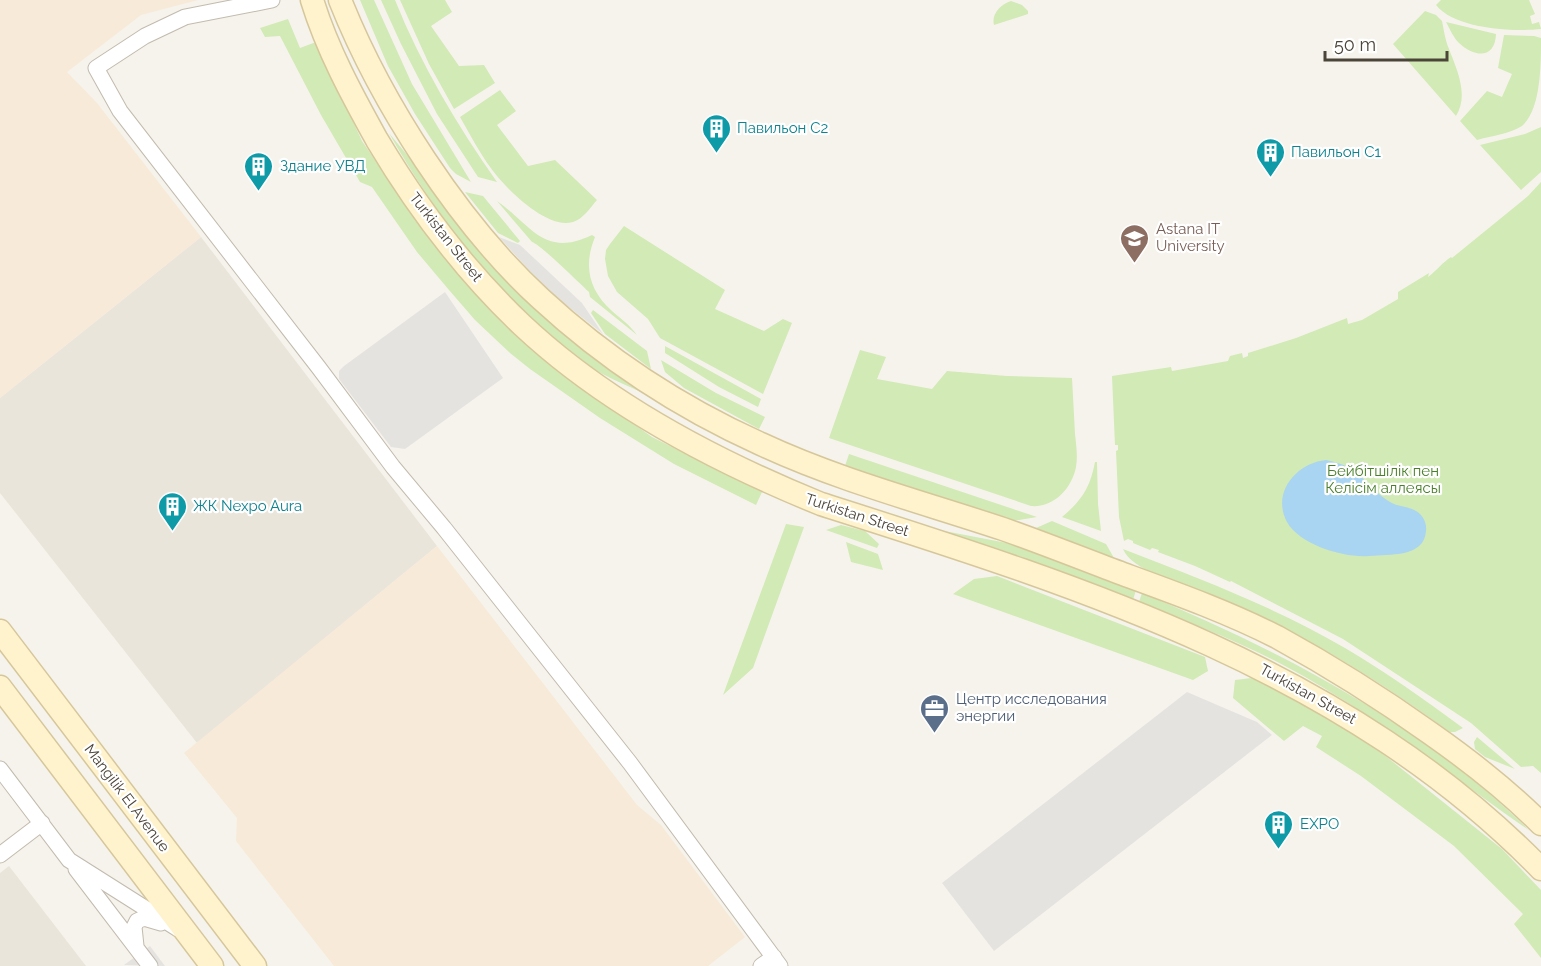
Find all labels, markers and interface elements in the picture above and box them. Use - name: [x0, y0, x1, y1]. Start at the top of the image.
- scale bar: [1325, 24, 1446, 62]
- text: 50 m: [1334, 34, 1376, 55]
- building icon: Павильон С2: [700, 112, 732, 154]
- place label: Павильон С2: [737, 119, 828, 137]
- building icon: Павильон С1: [1254, 136, 1286, 178]
- place label: Павильон С1: [1291, 143, 1381, 161]
- building icon: Здание УВД: [243, 150, 275, 192]
- place label: Здание УВД: [280, 157, 365, 175]
- street label: Turkistan Street: [406, 189, 486, 285]
- place label: Astana IT University: [1156, 220, 1225, 255]
- school or university icon: Astana IT University: [1119, 222, 1151, 264]
- park label: Бейбітшілік пен Келісім аллеясы: [1325, 462, 1441, 497]
- building icon: ЖК Nexpo Aura: [156, 490, 188, 532]
- street label: Turkistan Street: [803, 490, 911, 540]
- place label: ЖК Nexpo Aura: [193, 497, 302, 515]
- street label: Turkistan Street: [1256, 660, 1360, 728]
- place label: Центр исследования энергии: [956, 690, 1107, 725]
- office icon: Центр исследования энергии: [919, 692, 951, 734]
- street label: Mangilik El Avenue: [81, 741, 174, 856]
- building icon: EXPO: [1263, 808, 1295, 850]
- place label: EXPO: [1300, 815, 1339, 833]

